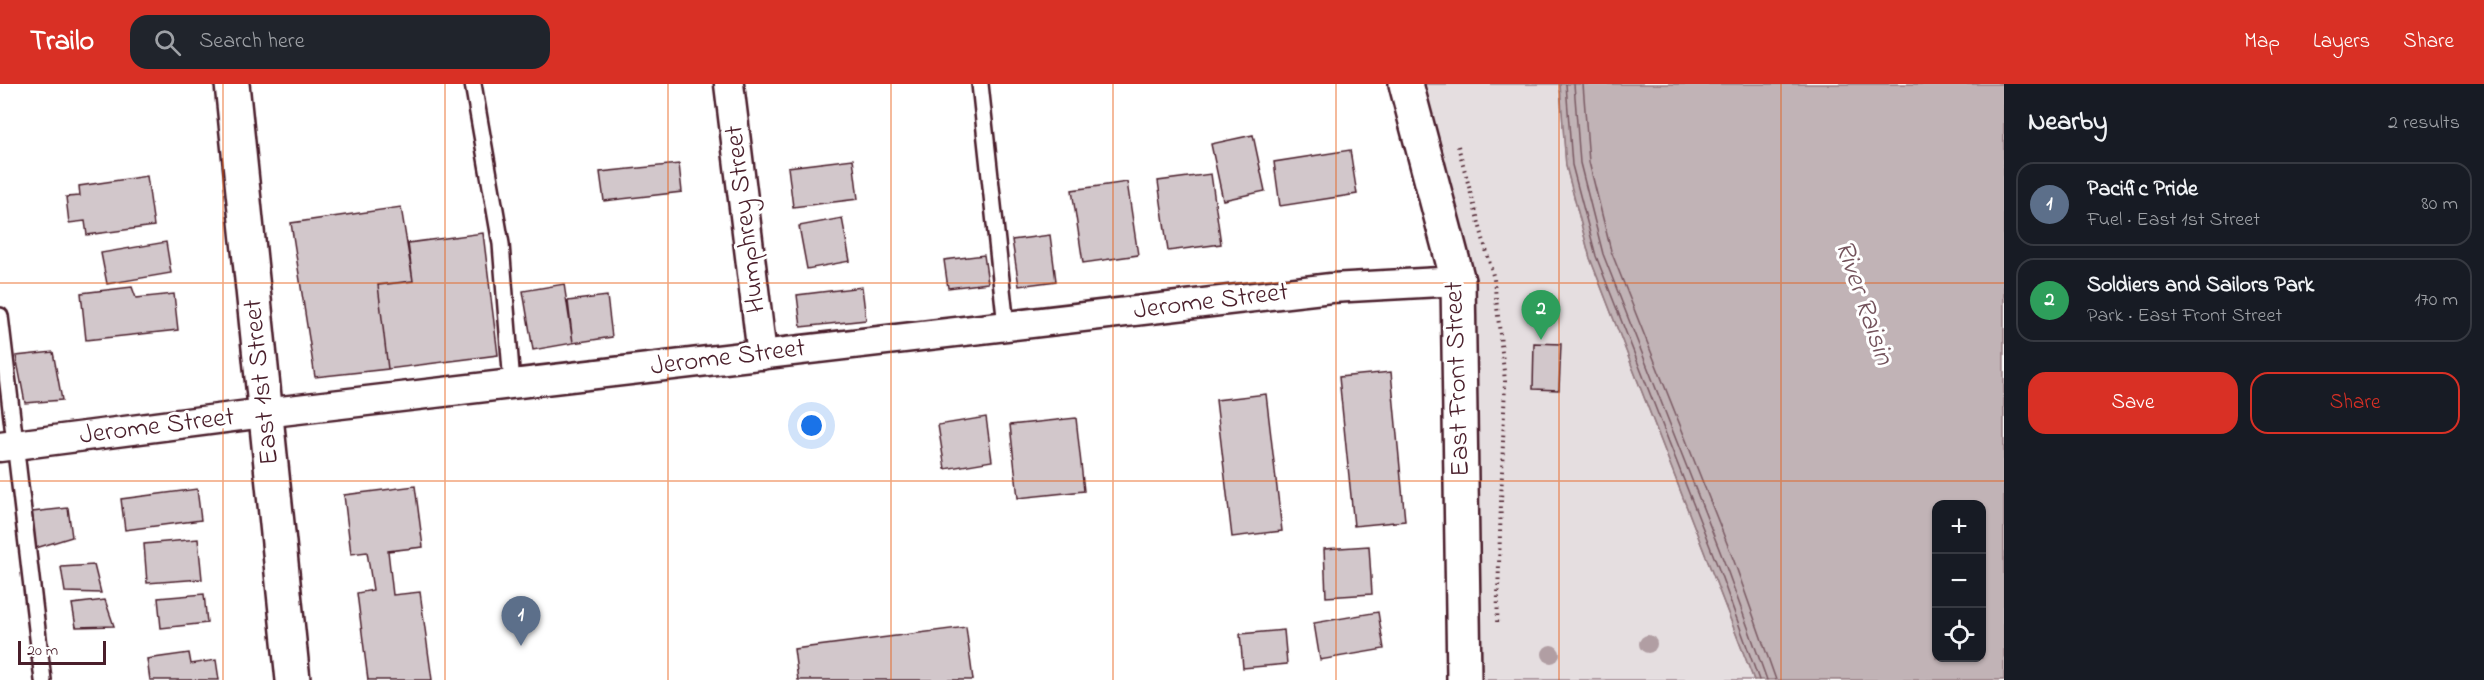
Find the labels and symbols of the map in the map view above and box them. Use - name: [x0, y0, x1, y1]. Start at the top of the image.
- street label: Humphrey Street: [715, 123, 777, 315]
- water label: River Raisin: [1823, 235, 1904, 372]
- street label: Jerome Street: [1131, 273, 1291, 331]
- street label: East Front Street: [1435, 281, 1481, 477]
- pin: 2: [1522, 290, 1560, 340]
- street label: East 1st Street: [234, 297, 290, 467]
- street label: Jerome Street: [648, 329, 808, 387]
- street label: Jerome Street: [77, 398, 237, 456]
- your location: [797, 411, 826, 440]
- pin: 1: [502, 596, 540, 646]
- scale bar: [18, 638, 106, 666]

